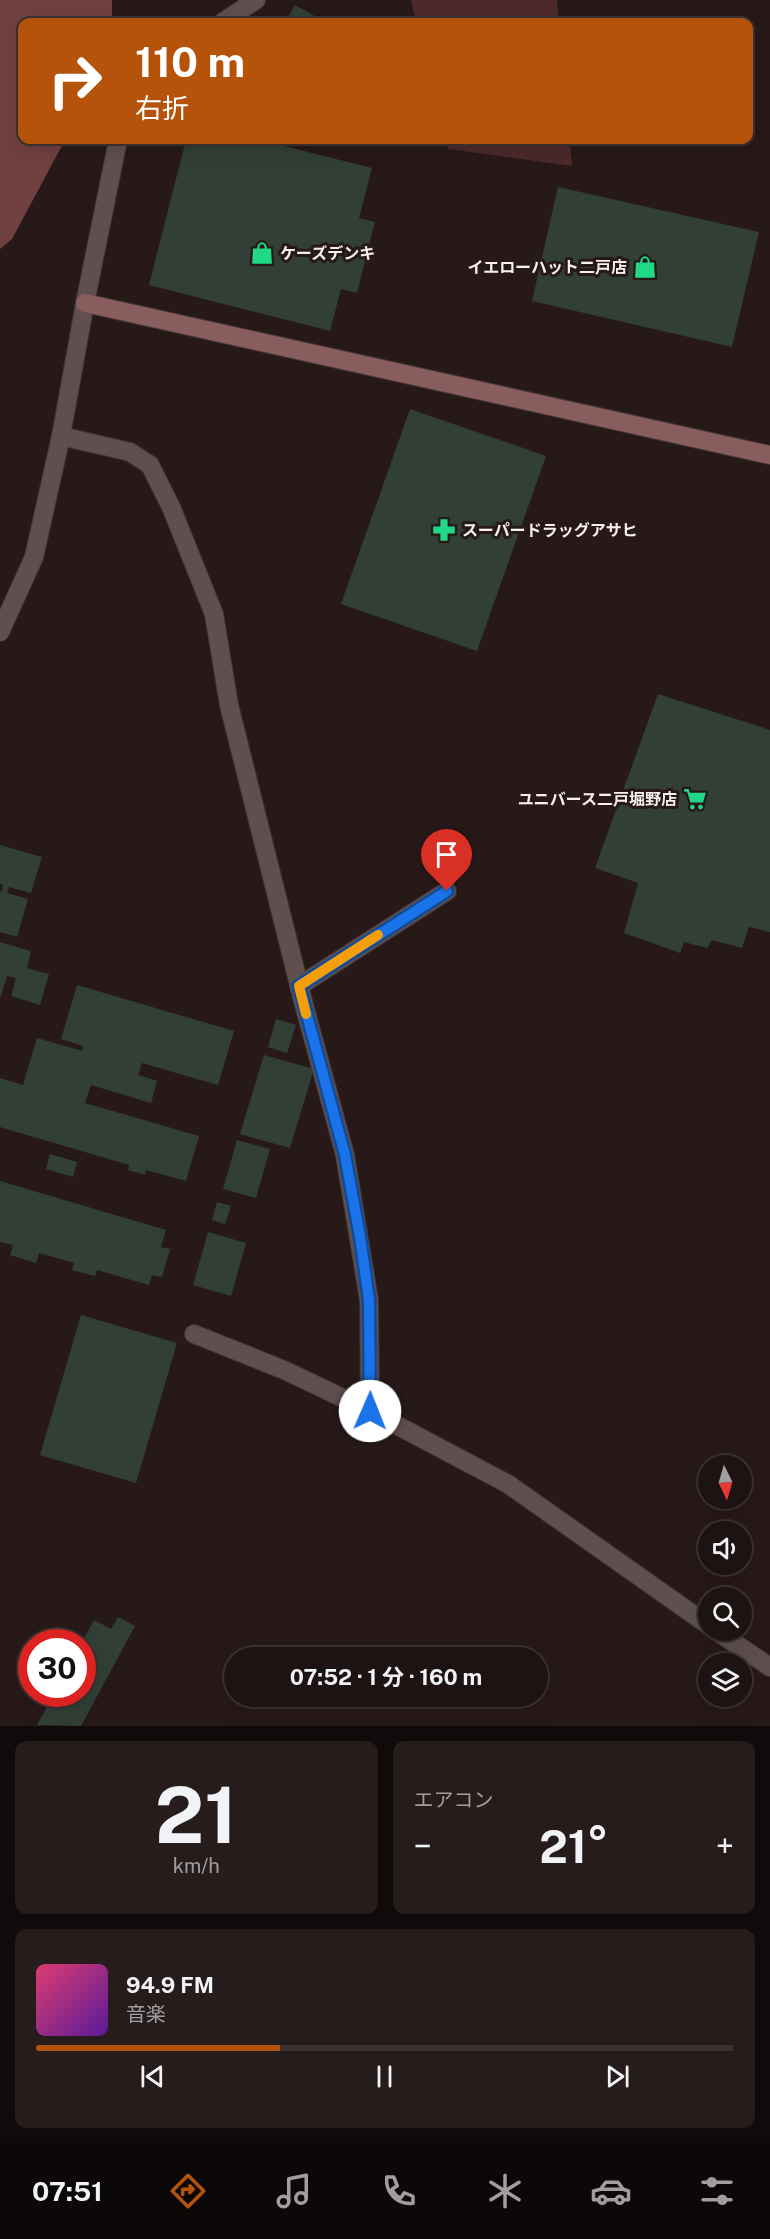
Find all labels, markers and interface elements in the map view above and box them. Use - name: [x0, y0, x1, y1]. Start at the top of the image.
- text: 110 m: [135, 37, 245, 86]
- icon: right: [36, 42, 114, 120]
- text: 右折: [135, 92, 189, 124]
- shop icon: ケーズデンキ: [249, 240, 275, 266]
- place label: ケーズデンキ: [280, 244, 375, 263]
- shop icon: イエローハット二戸店: [632, 254, 658, 280]
- place label: イエローハット二戸店: [467, 258, 627, 277]
- pharmacy icon: スーパードラッグアサヒ: [431, 517, 457, 543]
- place label: スーパードラッグアサヒ: [462, 521, 638, 540]
- supermarket icon: ユニバース二戸堀野店: [682, 786, 708, 812]
- place label: ユニバース二戸堀野店: [518, 790, 677, 809]
- pin: [421, 829, 472, 891]
- icon: arrive: [430, 838, 463, 871]
- position arrow: [338, 1379, 402, 1443]
- north arrow: [698, 1455, 752, 1509]
- map controls: [698, 1455, 752, 1707]
- button: sound: [698, 1521, 752, 1575]
- button: search: [698, 1587, 752, 1641]
- speed limit sign: 30: [18, 1629, 96, 1707]
- button: layers: [698, 1653, 752, 1707]
- text: 07:52 · 1 分 · 160 m: [290, 1664, 482, 1690]
- text: 21: [155, 1769, 238, 1861]
- text: エアコン: [414, 1788, 494, 1812]
- text: 21°: [539, 1820, 608, 1873]
- text: −: [414, 1827, 432, 1865]
- text: +: [716, 1827, 734, 1865]
- text: km/h: [173, 1854, 220, 1878]
- text: 94.9 FM: [126, 1972, 214, 1998]
- text: 音楽: [126, 2002, 166, 2026]
- icon: previous: [136, 2060, 169, 2093]
- icon: pause: [368, 2060, 401, 2093]
- icon: next: [601, 2060, 634, 2093]
- icon: directions: [167, 2170, 209, 2212]
- icon: music: [273, 2170, 315, 2212]
- icon: phone: [378, 2170, 420, 2212]
- icon: climate: [484, 2170, 526, 2212]
- icon: car: [590, 2170, 632, 2212]
- icon: filters: [696, 2170, 738, 2212]
- text: 07:51: [32, 2175, 103, 2207]

